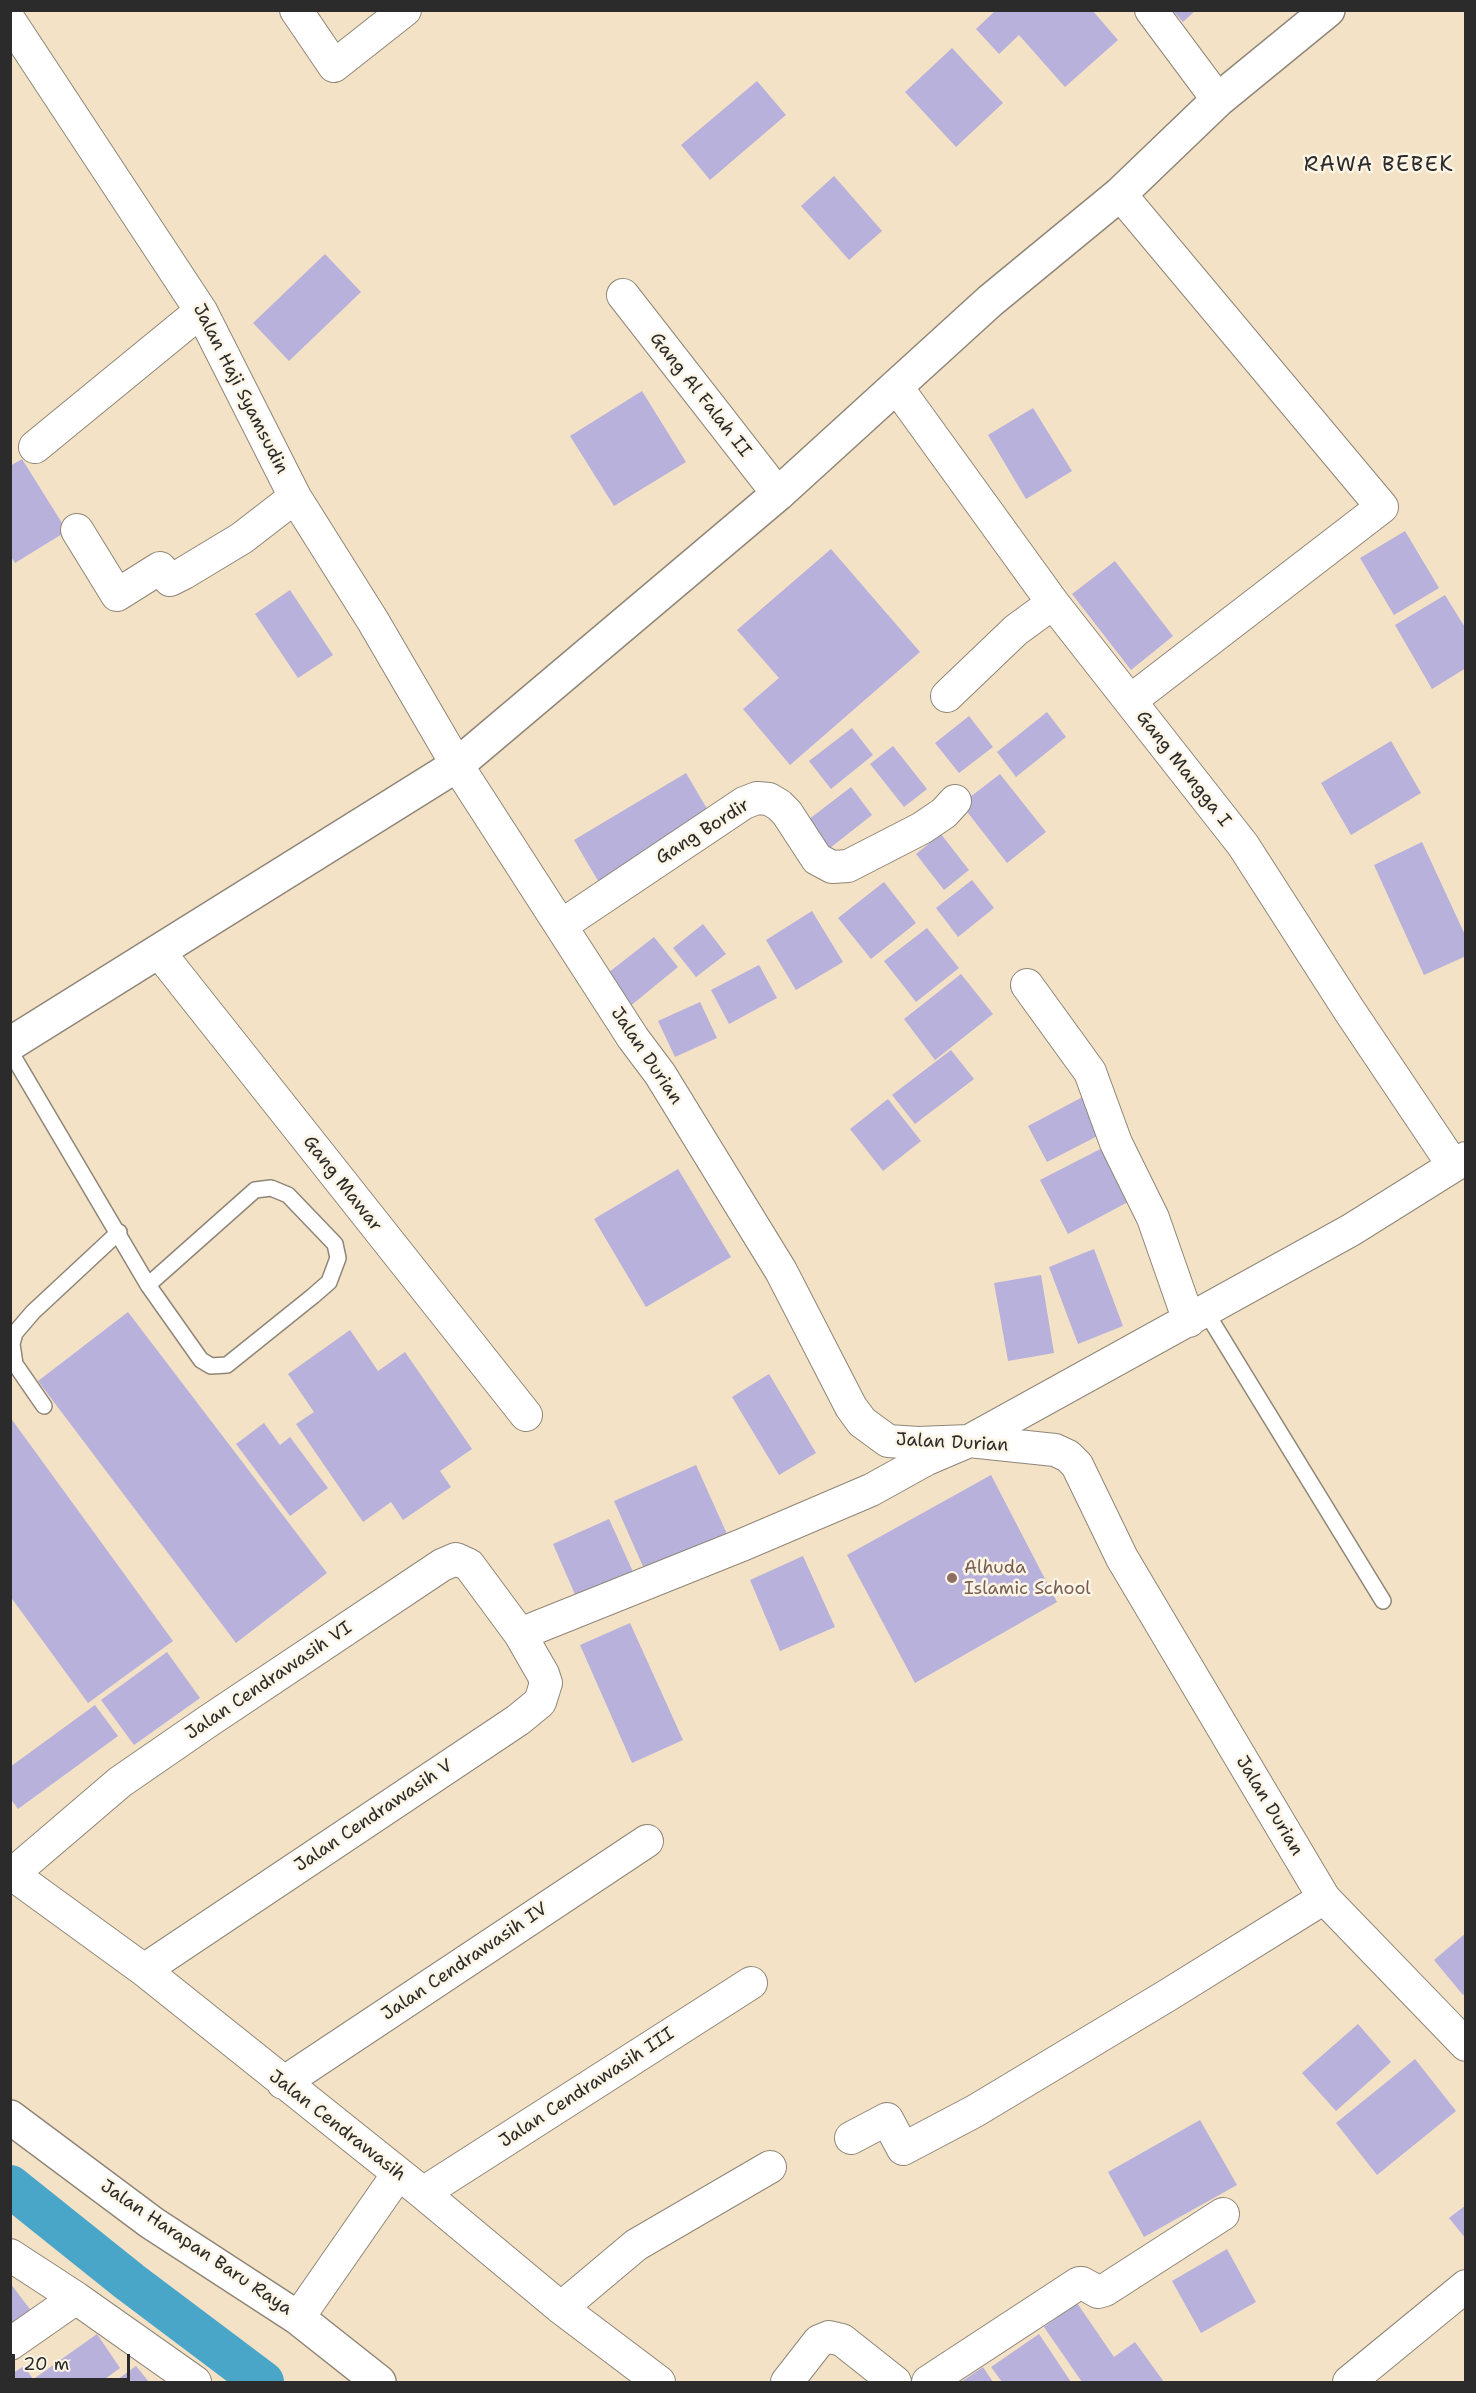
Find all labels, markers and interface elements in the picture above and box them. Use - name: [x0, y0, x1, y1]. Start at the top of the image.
- district label: RAWA BEBEK: [1304, 153, 1454, 179]
- street label: Jalan Haji Syamsudin: [188, 300, 292, 478]
- street label: Gang Al Falah II: [645, 329, 755, 461]
- street label: Gang Mangga I: [1131, 707, 1235, 831]
- street label: Gang Bordir: [652, 795, 754, 869]
- street label: Jalan Durian: [606, 1003, 686, 1109]
- street label: Gang Mawar: [298, 1132, 386, 1236]
- street label: Jalan Durian: [895, 1429, 1009, 1457]
- place label: Alhuda Islamic School: [964, 1557, 1091, 1600]
- marker: Alhuda Islamic School: [945, 1571, 959, 1585]
- street label: Jalan Cendrawasih VI: [182, 1617, 356, 1745]
- street label: Jalan Durian: [1231, 1752, 1307, 1860]
- street label: Jalan Cendrawasih V: [291, 1755, 457, 1877]
- street label: Jalan Cendrawasih IV: [378, 1898, 552, 2026]
- street label: Jalan Cendrawasih III: [496, 2023, 678, 2153]
- street label: Jalan Cendrawasih: [264, 2066, 410, 2186]
- street label: Jalan Harapan Baru Raya: [96, 2176, 296, 2320]
- scale bar: [15, 2342, 134, 2380]
- text: 20 m: [23, 2352, 69, 2376]

